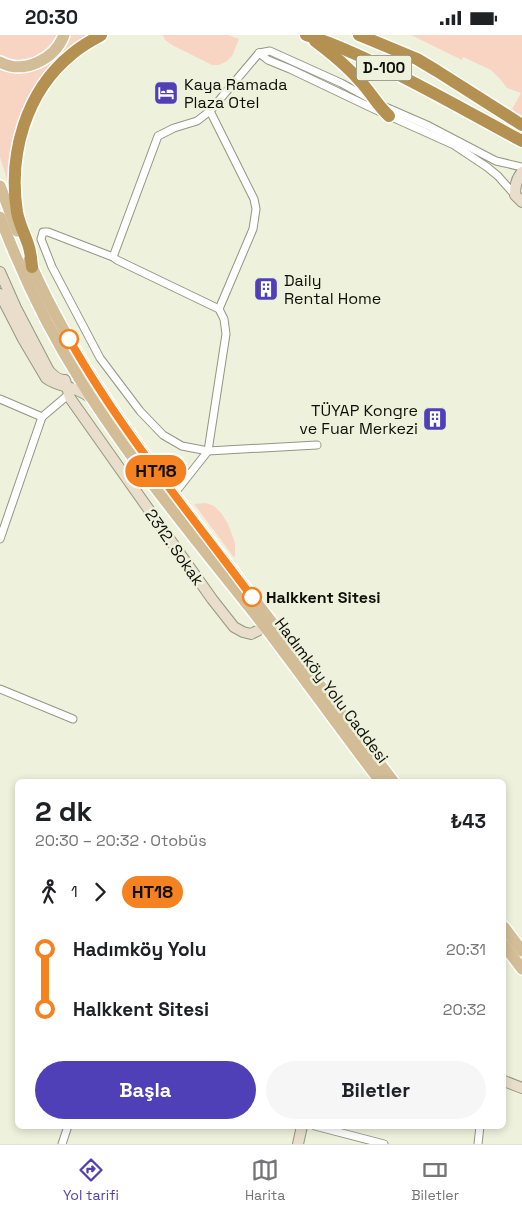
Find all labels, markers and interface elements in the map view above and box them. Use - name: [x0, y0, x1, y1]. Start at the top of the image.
- text: 20:30: [25, 5, 78, 30]
- road number: D-100: [356, 55, 412, 81]
- place label: Kaya Ramada Plaza Otel: [184, 74, 287, 113]
- hotel icon: Kaya Ramada Plaza Otel: [153, 80, 179, 106]
- place label: Daily Rental Home: [284, 270, 381, 309]
- building icon: Daily Rental Home: [253, 276, 279, 302]
- unlabelled marker: [59, 329, 79, 349]
- place label: TÜYAP Kongre ve Fuar Merkezi: [299, 400, 418, 439]
- building icon: TÜYAP Kongre ve Fuar Merkezi: [422, 406, 448, 432]
- line badge: HT18: [121, 455, 191, 487]
- text: HT18: [135, 459, 177, 482]
- street label: 2312. Sokak: [140, 505, 209, 590]
- marker: Halkkent Sitesi: [242, 587, 262, 607]
- place label: Halkkent Sitesi: [266, 587, 381, 608]
- street label: Hadımköy Yolu Caddesi: [270, 613, 393, 767]
- text: 2 dk: [35, 793, 92, 829]
- text: ₺43: [451, 809, 486, 834]
- text: 20:30 – 20:32 · Otobüs: [35, 830, 207, 851]
- icon: walk: [35, 878, 63, 906]
- icon: forward: [86, 878, 114, 906]
- text: HT18: [132, 880, 173, 903]
- text: 1: [71, 881, 78, 902]
- text: Hadımköy Yolu: [73, 937, 206, 962]
- text: 20:31: [446, 939, 486, 960]
- text: Halkkent Sitesi: [73, 997, 209, 1022]
- text: 20:32: [443, 999, 486, 1020]
- button: Başla: [35, 1061, 256, 1119]
- button: Biletler: [266, 1061, 486, 1119]
- tab: Yol tarifi: [63, 1156, 119, 1204]
- tab: Harita: [245, 1156, 285, 1204]
- tab: Biletler: [411, 1156, 459, 1204]

